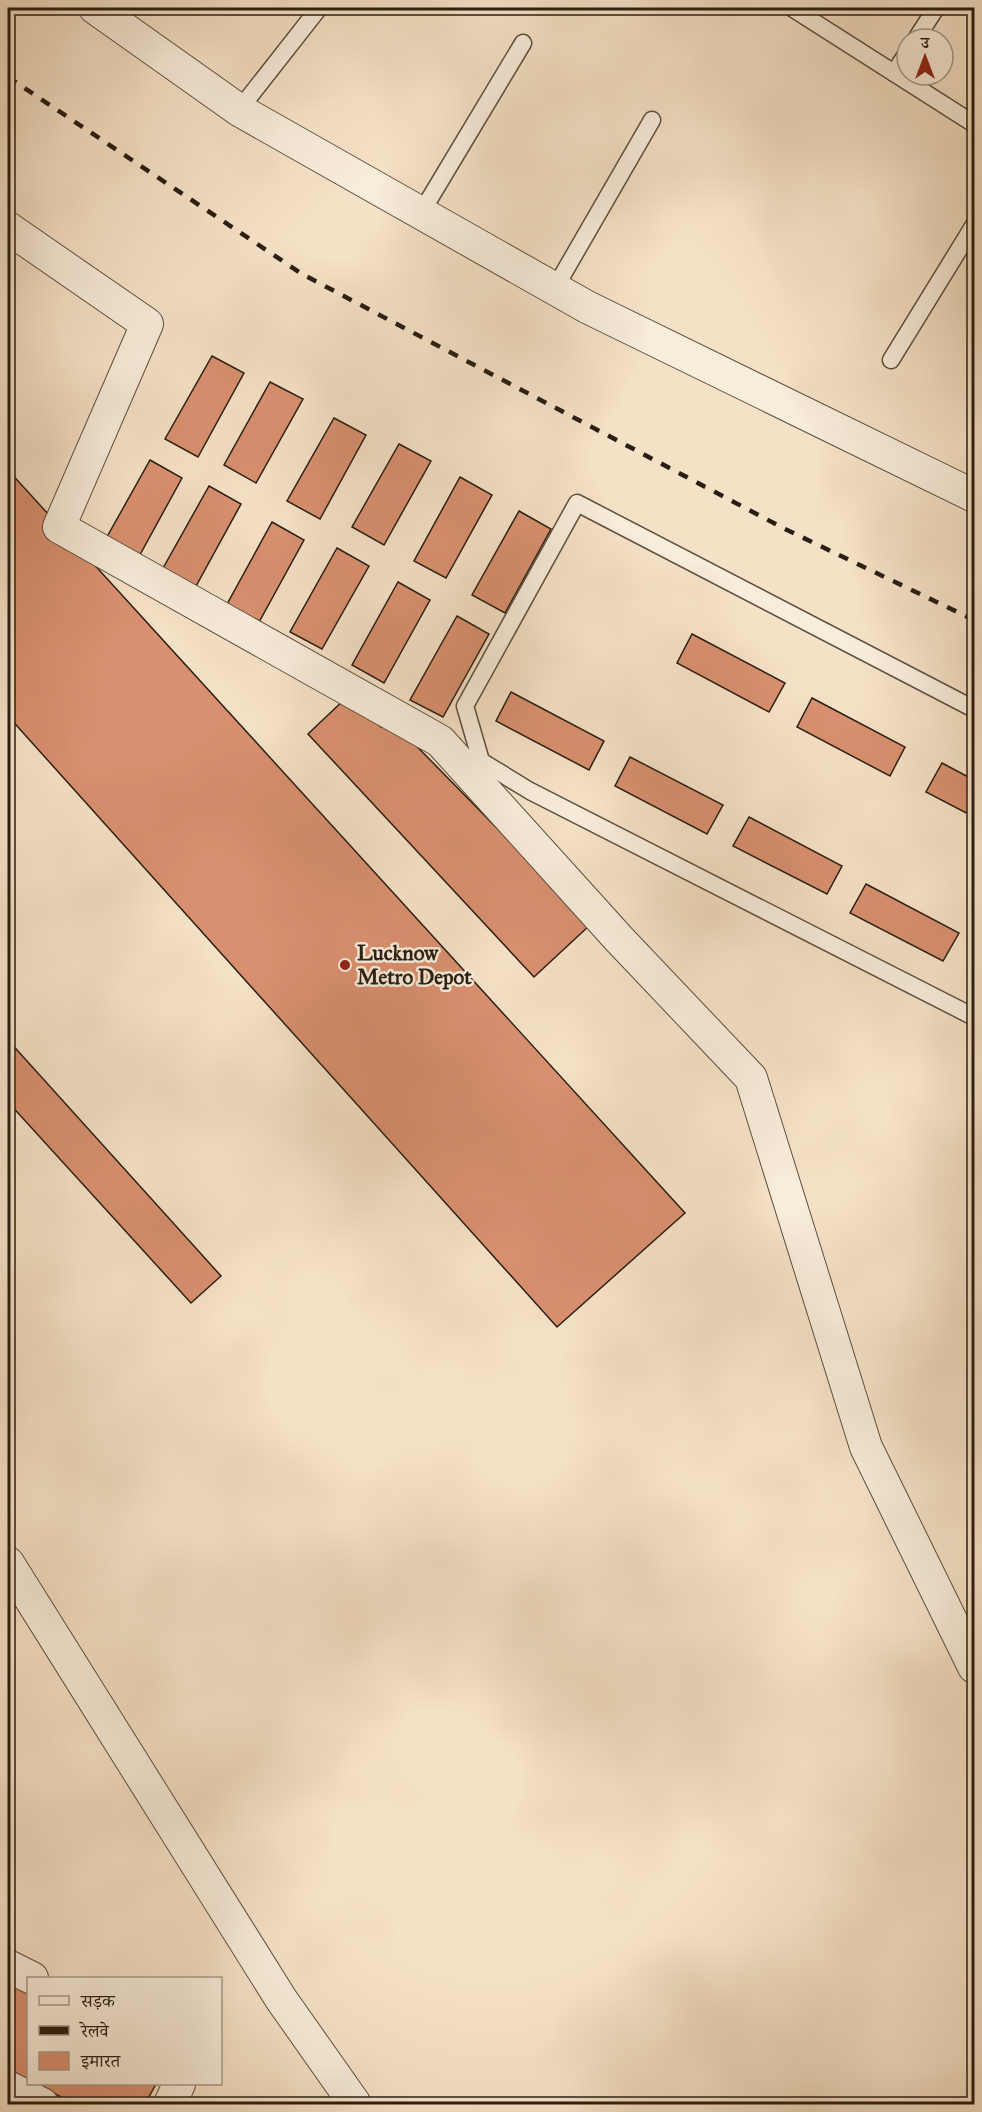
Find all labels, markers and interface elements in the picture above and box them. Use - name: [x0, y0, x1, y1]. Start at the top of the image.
- north arrow: [895, 27, 955, 87]
- text: उ: [920, 33, 931, 52]
- place label: Lucknow Metro Depot: [357, 940, 472, 990]
- marker: Lucknow Metro Depot: [338, 958, 352, 972]
- legend: [27, 1977, 222, 2085]
- text: सड़क: [80, 1990, 116, 2012]
- text: रेलवे: [79, 2020, 110, 2042]
- text: इमारत: [80, 2050, 121, 2072]

